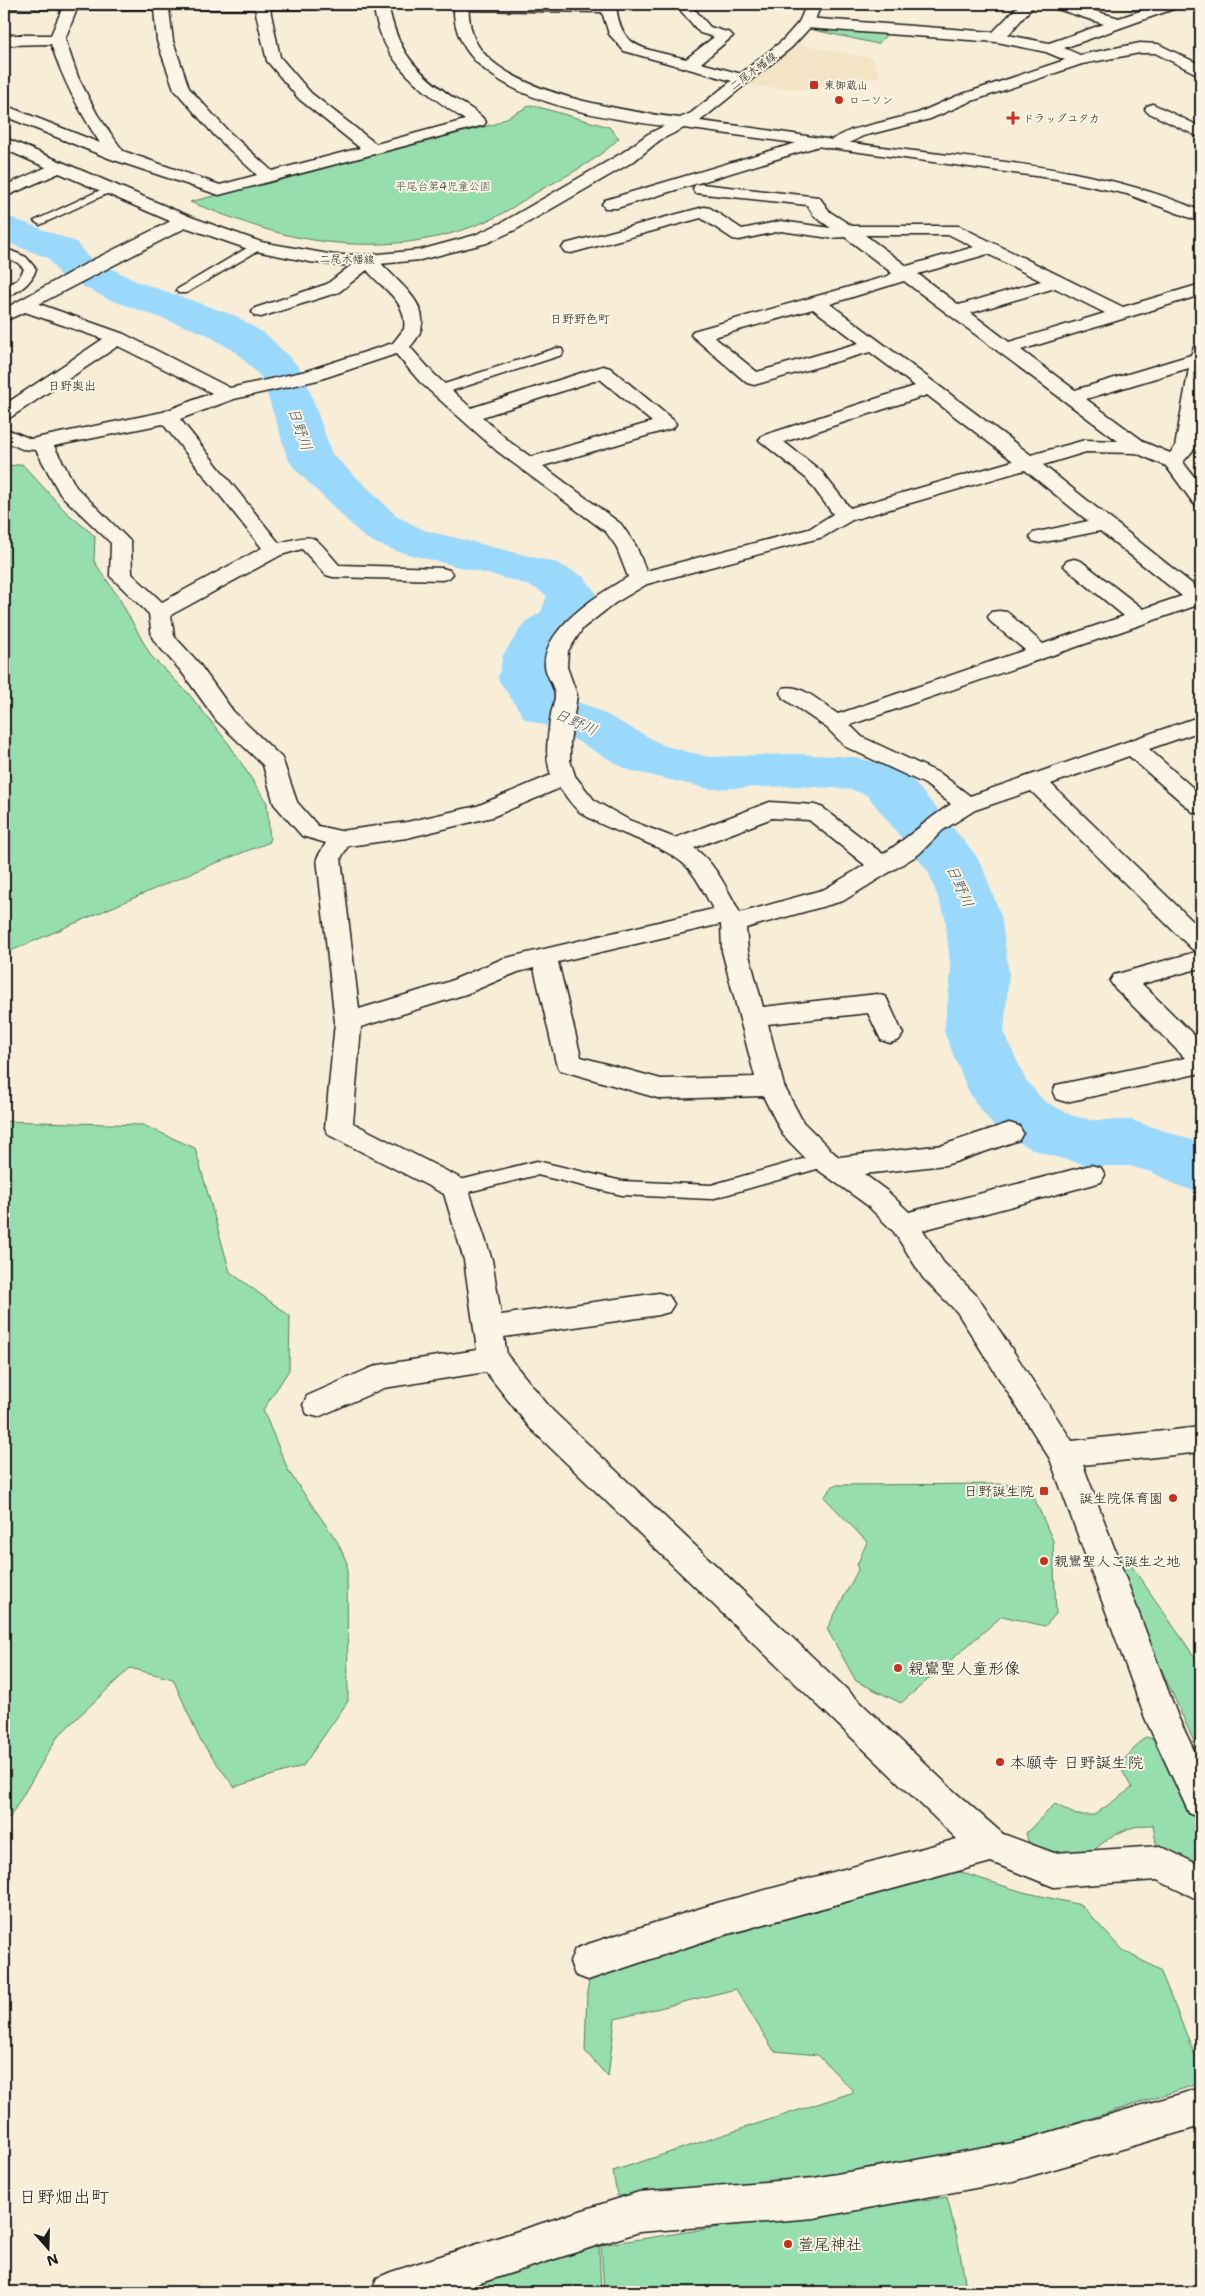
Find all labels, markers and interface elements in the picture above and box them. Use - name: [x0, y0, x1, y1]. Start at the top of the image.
- street label: 二尾木幡線: [727, 49, 780, 94]
- place label: 東御蔵山: [824, 78, 868, 93]
- marker: 東御蔵山: [808, 79, 820, 91]
- place label: ローソン: [849, 93, 893, 108]
- marker: ローソン: [833, 94, 845, 106]
- place label: ドラッグユタカ: [1023, 111, 1100, 126]
- marker: ドラッグユタカ: [1007, 112, 1019, 124]
- park label: 平尾台第4児童公園: [395, 179, 491, 194]
- street label: 二尾木幡線: [319, 252, 375, 267]
- district label: 日野野色町: [550, 311, 610, 327]
- district label: 日野奥出: [48, 378, 96, 394]
- water label: 日野川: [283, 404, 317, 454]
- water label: 日野川: [551, 704, 601, 740]
- water label: 日野川: [942, 861, 978, 911]
- place label: 日野誕生院: [964, 1482, 1034, 1500]
- marker: 日野誕生院: [1038, 1485, 1050, 1497]
- place label: 誕生院保育園: [1079, 1489, 1163, 1507]
- marker: 誕生院保育園: [1167, 1492, 1179, 1504]
- place label: 親鸞聖人ご誕生之地: [1054, 1552, 1180, 1570]
- marker: 親鸞聖人ご誕生之地: [1038, 1555, 1050, 1567]
- place label: 親鸞聖人童形像: [908, 1658, 1020, 1679]
- marker: 親鸞聖人童形像: [892, 1662, 904, 1674]
- place label: 本願寺 日野誕生院: [1010, 1752, 1143, 1773]
- marker: 本願寺 日野誕生院: [994, 1756, 1006, 1768]
- district label: 日野畑出町: [19, 2185, 109, 2209]
- north arrow: [22, 2224, 72, 2274]
- place label: 萱尾神社: [798, 2234, 862, 2255]
- marker: 萱尾神社: [782, 2238, 794, 2250]
- text: N: [44, 2250, 61, 2271]

